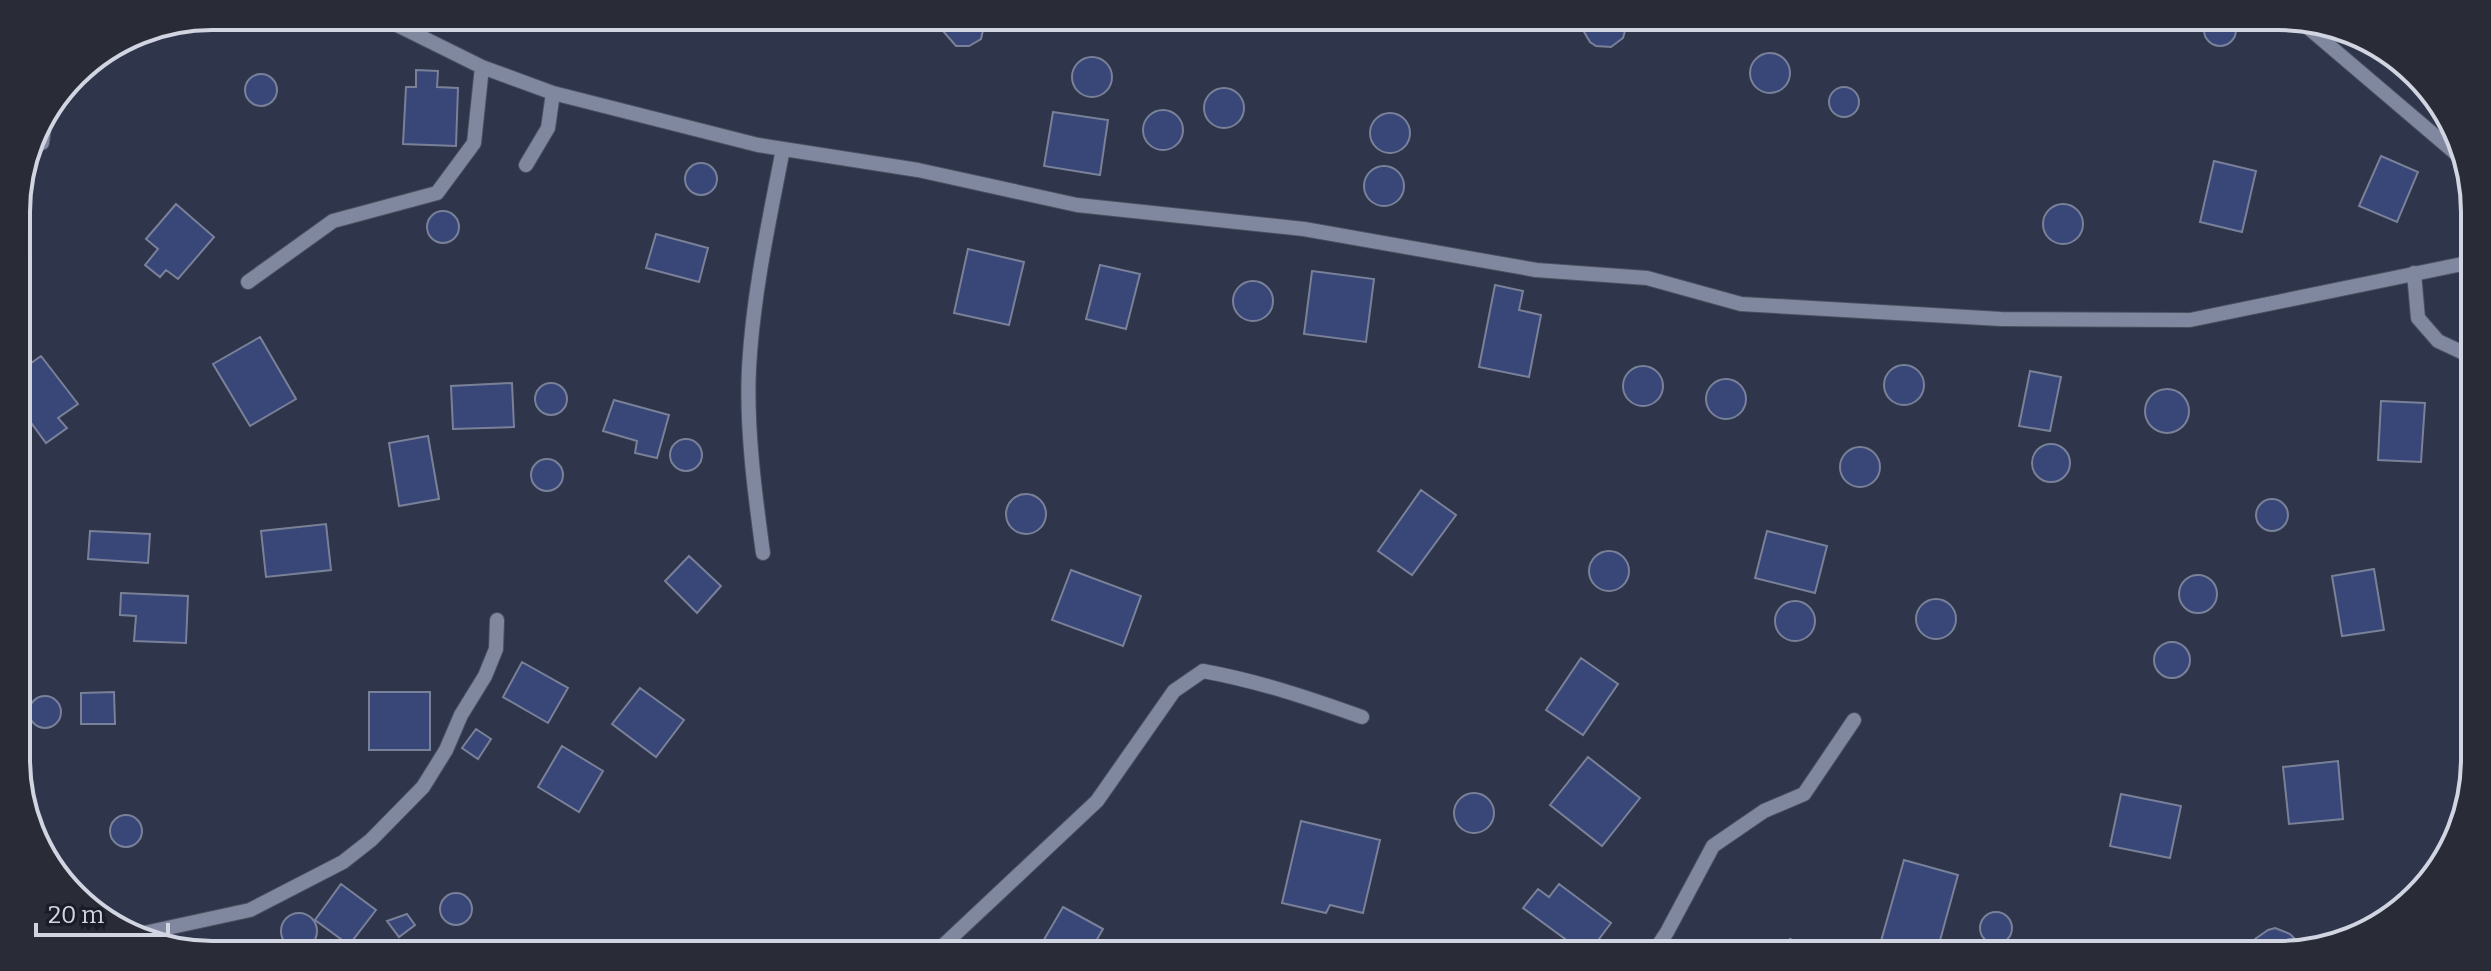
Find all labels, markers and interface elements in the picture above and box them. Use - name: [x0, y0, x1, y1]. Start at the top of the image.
- scale bar: [36, 887, 168, 937]
- text: 20 m: [48, 901, 104, 929]

